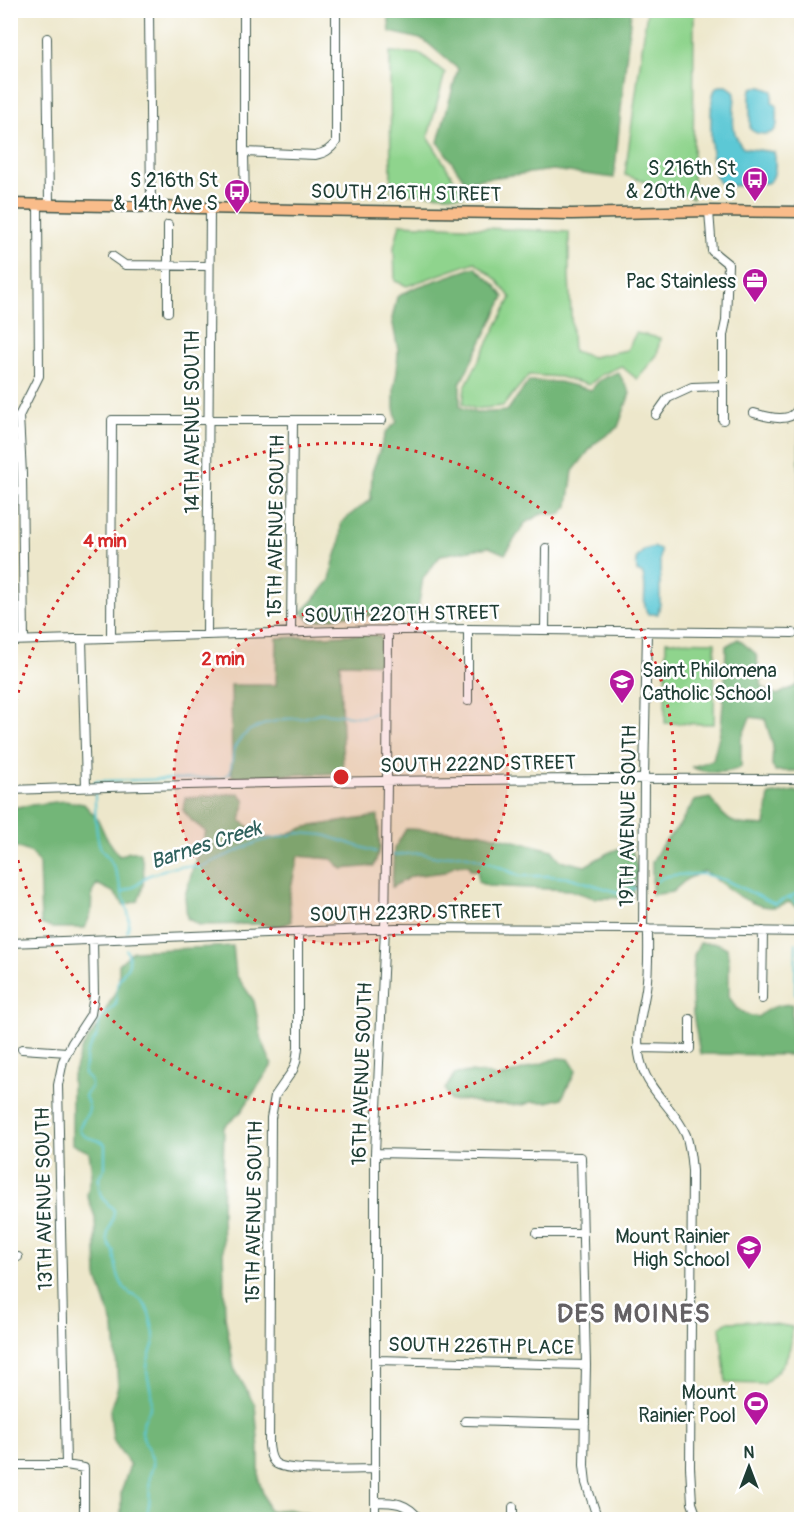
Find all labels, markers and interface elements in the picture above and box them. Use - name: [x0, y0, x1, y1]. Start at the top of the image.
- place label: S 216th St & 20th Ave S: [626, 156, 737, 204]
- bus stop icon: S 216th St & 20th Ave S: [740, 165, 770, 203]
- place label: S 216th St & 14th Ave S: [113, 168, 219, 216]
- bus stop icon: S 216th St & 14th Ave S: [222, 177, 252, 215]
- street label: SOUTH 216TH STREET: [310, 179, 502, 207]
- office icon: Pac Stainless: [740, 266, 770, 304]
- place label: Pac Stainless: [626, 269, 736, 294]
- street label: 14TH AVENUE SOUTH: [180, 330, 205, 514]
- street label: 15TH AVENUE SOUTH: [262, 434, 290, 618]
- text: 4 min: [83, 530, 127, 553]
- street label: SOUTH 220TH STREET: [304, 600, 500, 628]
- text: 2 min: [201, 648, 245, 671]
- place label: Saint Philomena Catholic School: [642, 658, 777, 706]
- school or university icon: Saint Philomena Catholic School: [607, 667, 637, 705]
- street label: 19TH AVENUE SOUTH: [614, 725, 642, 907]
- street label: SOUTH 222ND STREET: [380, 750, 576, 778]
- centre of rings: [331, 767, 351, 787]
- water label: Barnes Creek: [147, 814, 267, 876]
- street label: SOUTH 223RD STREET: [309, 899, 503, 927]
- street label: 16TH AVENUE SOUTH: [346, 982, 378, 1166]
- street label: 13TH AVENUE SOUTH: [30, 1107, 58, 1291]
- street label: 15TH AVENUE SOUTH: [240, 1120, 268, 1304]
- place label: Mount Rainier High School: [615, 1224, 730, 1272]
- school or university icon: Mount Rainier High School: [734, 1233, 764, 1271]
- district label: DES MOINES: [557, 1298, 711, 1330]
- street label: SOUTH 226TH PLACE: [388, 1332, 574, 1360]
- place label: Mount Rainier Pool: [638, 1380, 737, 1428]
- sports icon: Mount Rainier Pool: [741, 1389, 771, 1427]
- north arrow: [719, 1437, 779, 1497]
- text: N: [744, 1443, 755, 1463]

